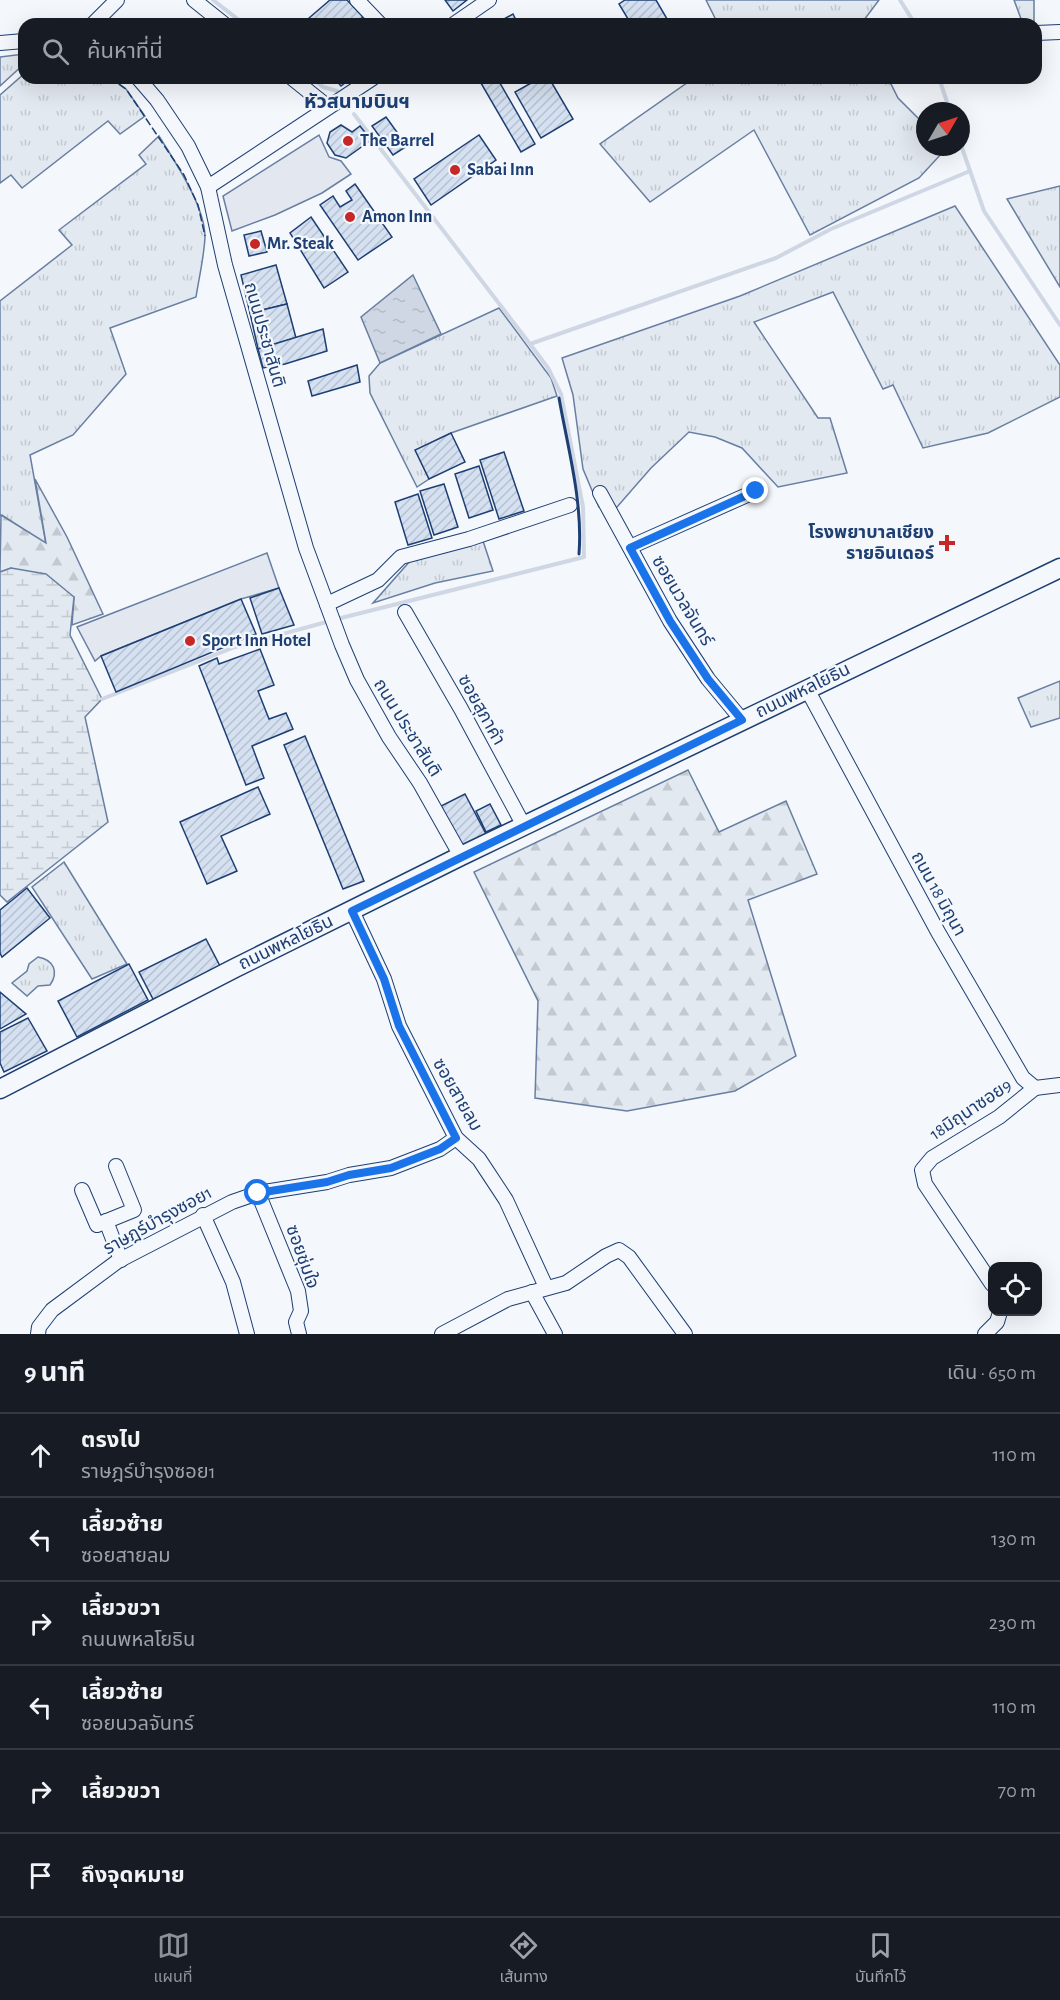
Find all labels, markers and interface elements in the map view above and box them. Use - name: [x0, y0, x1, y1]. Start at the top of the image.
- search box: [18, 18, 1042, 84]
- icon: search: [39, 35, 72, 68]
- text: ค้นหาที่นี่: [87, 40, 163, 62]
- district label: หัวสนามบินฯ: [304, 92, 410, 112]
- north arrow: [916, 102, 970, 156]
- place label: The Barrel: [360, 132, 435, 150]
- marker: The Barrel: [341, 134, 355, 148]
- place label: Sabai Inn: [467, 161, 534, 179]
- marker: Sabai Inn: [448, 163, 462, 177]
- place label: Amon Inn: [362, 208, 432, 226]
- marker: Amon Inn: [343, 210, 357, 224]
- place label: Mr. Steak: [267, 235, 334, 253]
- marker: Mr. Steak: [248, 237, 262, 251]
- street label: ถนนประชาสันติ: [240, 280, 289, 390]
- route end: [742, 477, 768, 503]
- place label: โรงพยาบาลเชียง รายอินเดอร์: [808, 523, 934, 563]
- marker: โรงพยาบาลเชียง รายอินเดอร์: [938, 534, 956, 552]
- street label: ซอยนวลจันทร์: [648, 552, 717, 650]
- place label: Sport Inn Hotel: [202, 632, 311, 650]
- marker: Sport Inn Hotel: [183, 634, 197, 648]
- street label: ถนนพหลโยธิน: [752, 659, 853, 722]
- street label: ซอยสุภาคำ: [453, 672, 508, 749]
- street label: ถนน ประชาสันติ: [370, 675, 445, 780]
- street label: ถนน 18 มิถุนา: [907, 849, 969, 940]
- street label: ถนนพหลโยธิน: [235, 911, 336, 974]
- street label: ซอยสายลม: [429, 1056, 485, 1134]
- street label: 18มิถุนาซอย9: [927, 1076, 1016, 1145]
- route start: [244, 1179, 270, 1205]
- street label: ราษฎร์บำรุงซอย1: [101, 1184, 216, 1259]
- street label: ซอยชุ่มใจ: [281, 1222, 323, 1292]
- map controls: [988, 1262, 1042, 1316]
- button: locate: [988, 1262, 1042, 1316]
- text: 9 นาที: [24, 1360, 85, 1386]
- text: เดิน · 650 m: [947, 1363, 1036, 1383]
- text: ตรงไป: [81, 1429, 141, 1451]
- icon: ahead: [24, 1439, 57, 1472]
- text: 110 m: [992, 1445, 1036, 1465]
- text: ราษฎร์บำรุงซอย1: [81, 1462, 216, 1482]
- text: เลี้ยวซ้าย: [81, 1513, 163, 1535]
- icon: left: [24, 1523, 57, 1556]
- text: 130 m: [991, 1529, 1036, 1549]
- text: ซอยสายลม: [81, 1546, 171, 1566]
- text: เลี้ยวขวา: [81, 1597, 161, 1619]
- icon: right: [24, 1607, 57, 1640]
- text: 230 m: [989, 1613, 1036, 1633]
- text: ถนนพหลโยธิน: [81, 1630, 195, 1650]
- text: เลี้ยวซ้าย: [81, 1681, 163, 1703]
- icon: left: [24, 1691, 57, 1724]
- text: 110 m: [992, 1697, 1036, 1717]
- text: ซอยนวลจันทร์: [81, 1714, 194, 1734]
- icon: right: [24, 1775, 57, 1808]
- text: เลี้ยวขวา: [81, 1780, 161, 1802]
- text: 70 m: [998, 1781, 1036, 1801]
- icon: arrive: [24, 1859, 57, 1892]
- text: ถึงจุดหมาย: [81, 1864, 185, 1886]
- tab: แผนที่: [154, 1929, 193, 1989]
- tab: เส้นทาง: [500, 1929, 548, 1989]
- tab: บันทึกไว้: [855, 1929, 906, 1989]

